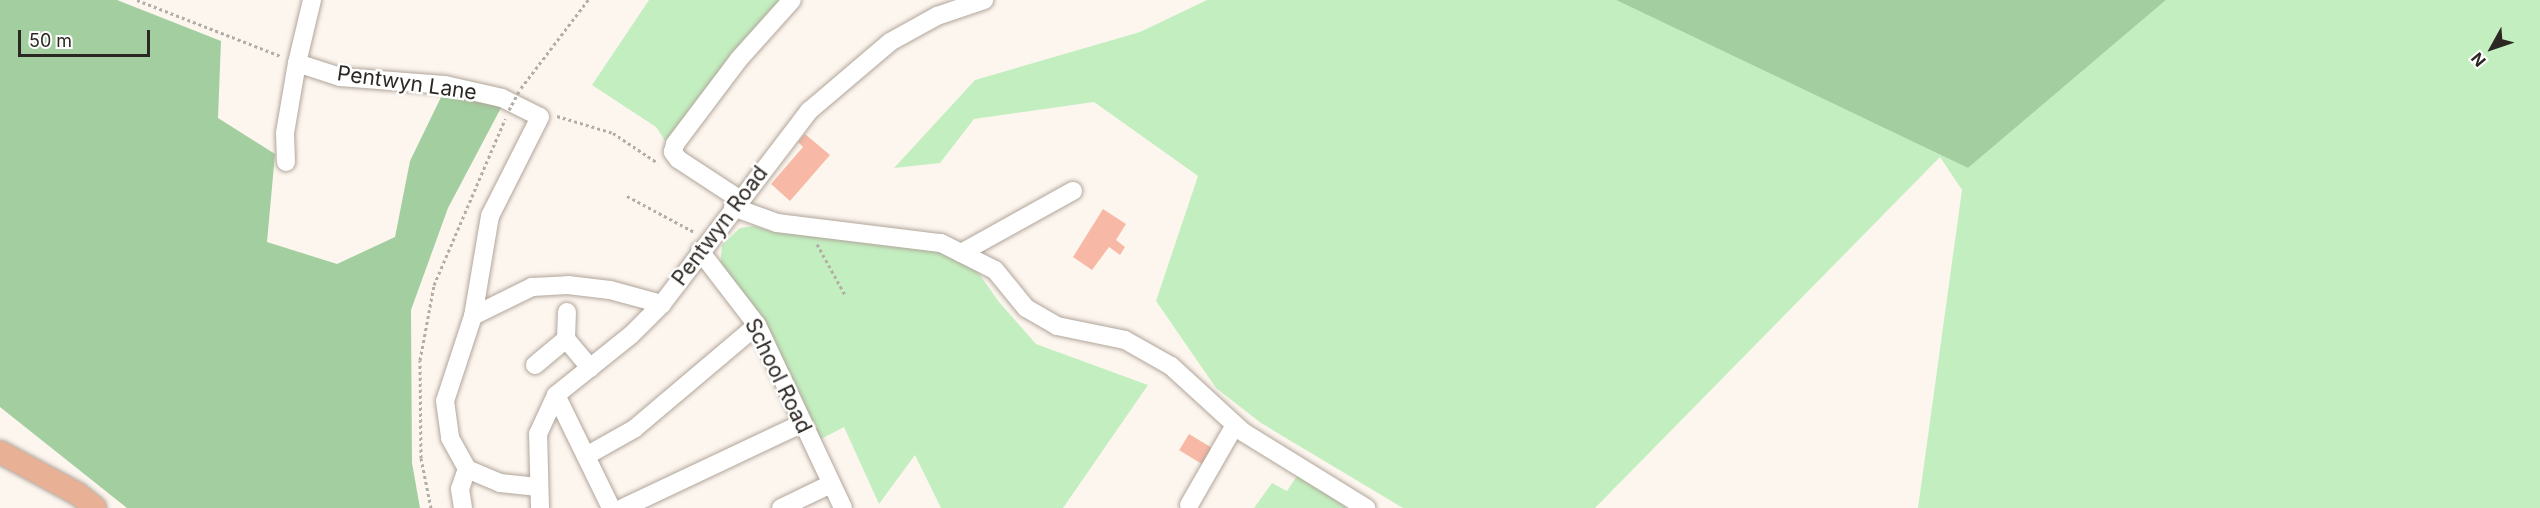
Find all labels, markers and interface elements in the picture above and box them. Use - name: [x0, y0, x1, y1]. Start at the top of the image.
- scale bar: [21, 18, 153, 56]
- north arrow: [2462, 18, 2522, 78]
- text: 50 m: [29, 30, 72, 51]
- text: N: [2467, 48, 2490, 71]
- street label: Pentwyn Lane: [336, 61, 478, 105]
- street label: Pentwyn Road: [667, 161, 773, 291]
- street label: School Road: [739, 314, 817, 438]

